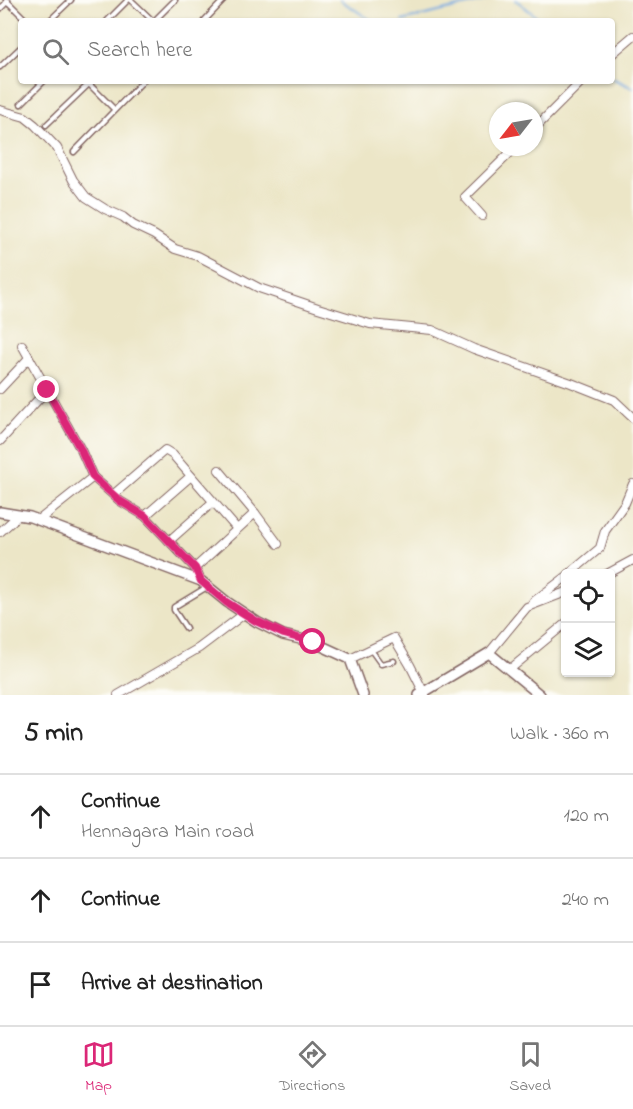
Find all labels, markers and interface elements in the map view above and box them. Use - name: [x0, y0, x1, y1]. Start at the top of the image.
- search box: [18, 18, 615, 84]
- icon: search: [39, 35, 72, 68]
- text: Search here: [87, 35, 192, 67]
- north arrow: [489, 102, 543, 156]
- route end: [33, 376, 59, 402]
- map controls: [561, 569, 615, 677]
- button: locate: [561, 569, 615, 623]
- button: layers: [561, 623, 615, 677]
- route start: [299, 628, 325, 654]
- text: 5 min: [24, 715, 83, 753]
- text: Walk · 360 m: [510, 720, 609, 749]
- text: Continue: [81, 786, 160, 818]
- icon: ahead: [24, 800, 57, 833]
- text: 120 m: [564, 802, 609, 831]
- text: Hennagara Main road: [81, 818, 254, 847]
- icon: ahead: [24, 884, 57, 917]
- text: Continue: [81, 884, 160, 916]
- text: 240 m: [562, 886, 609, 915]
- icon: arrive: [24, 968, 57, 1001]
- text: Arrive at destination: [81, 968, 263, 1000]
- tab: Map: [82, 1038, 115, 1098]
- tab: Directions: [279, 1038, 345, 1098]
- tab: Saved: [509, 1038, 551, 1098]

